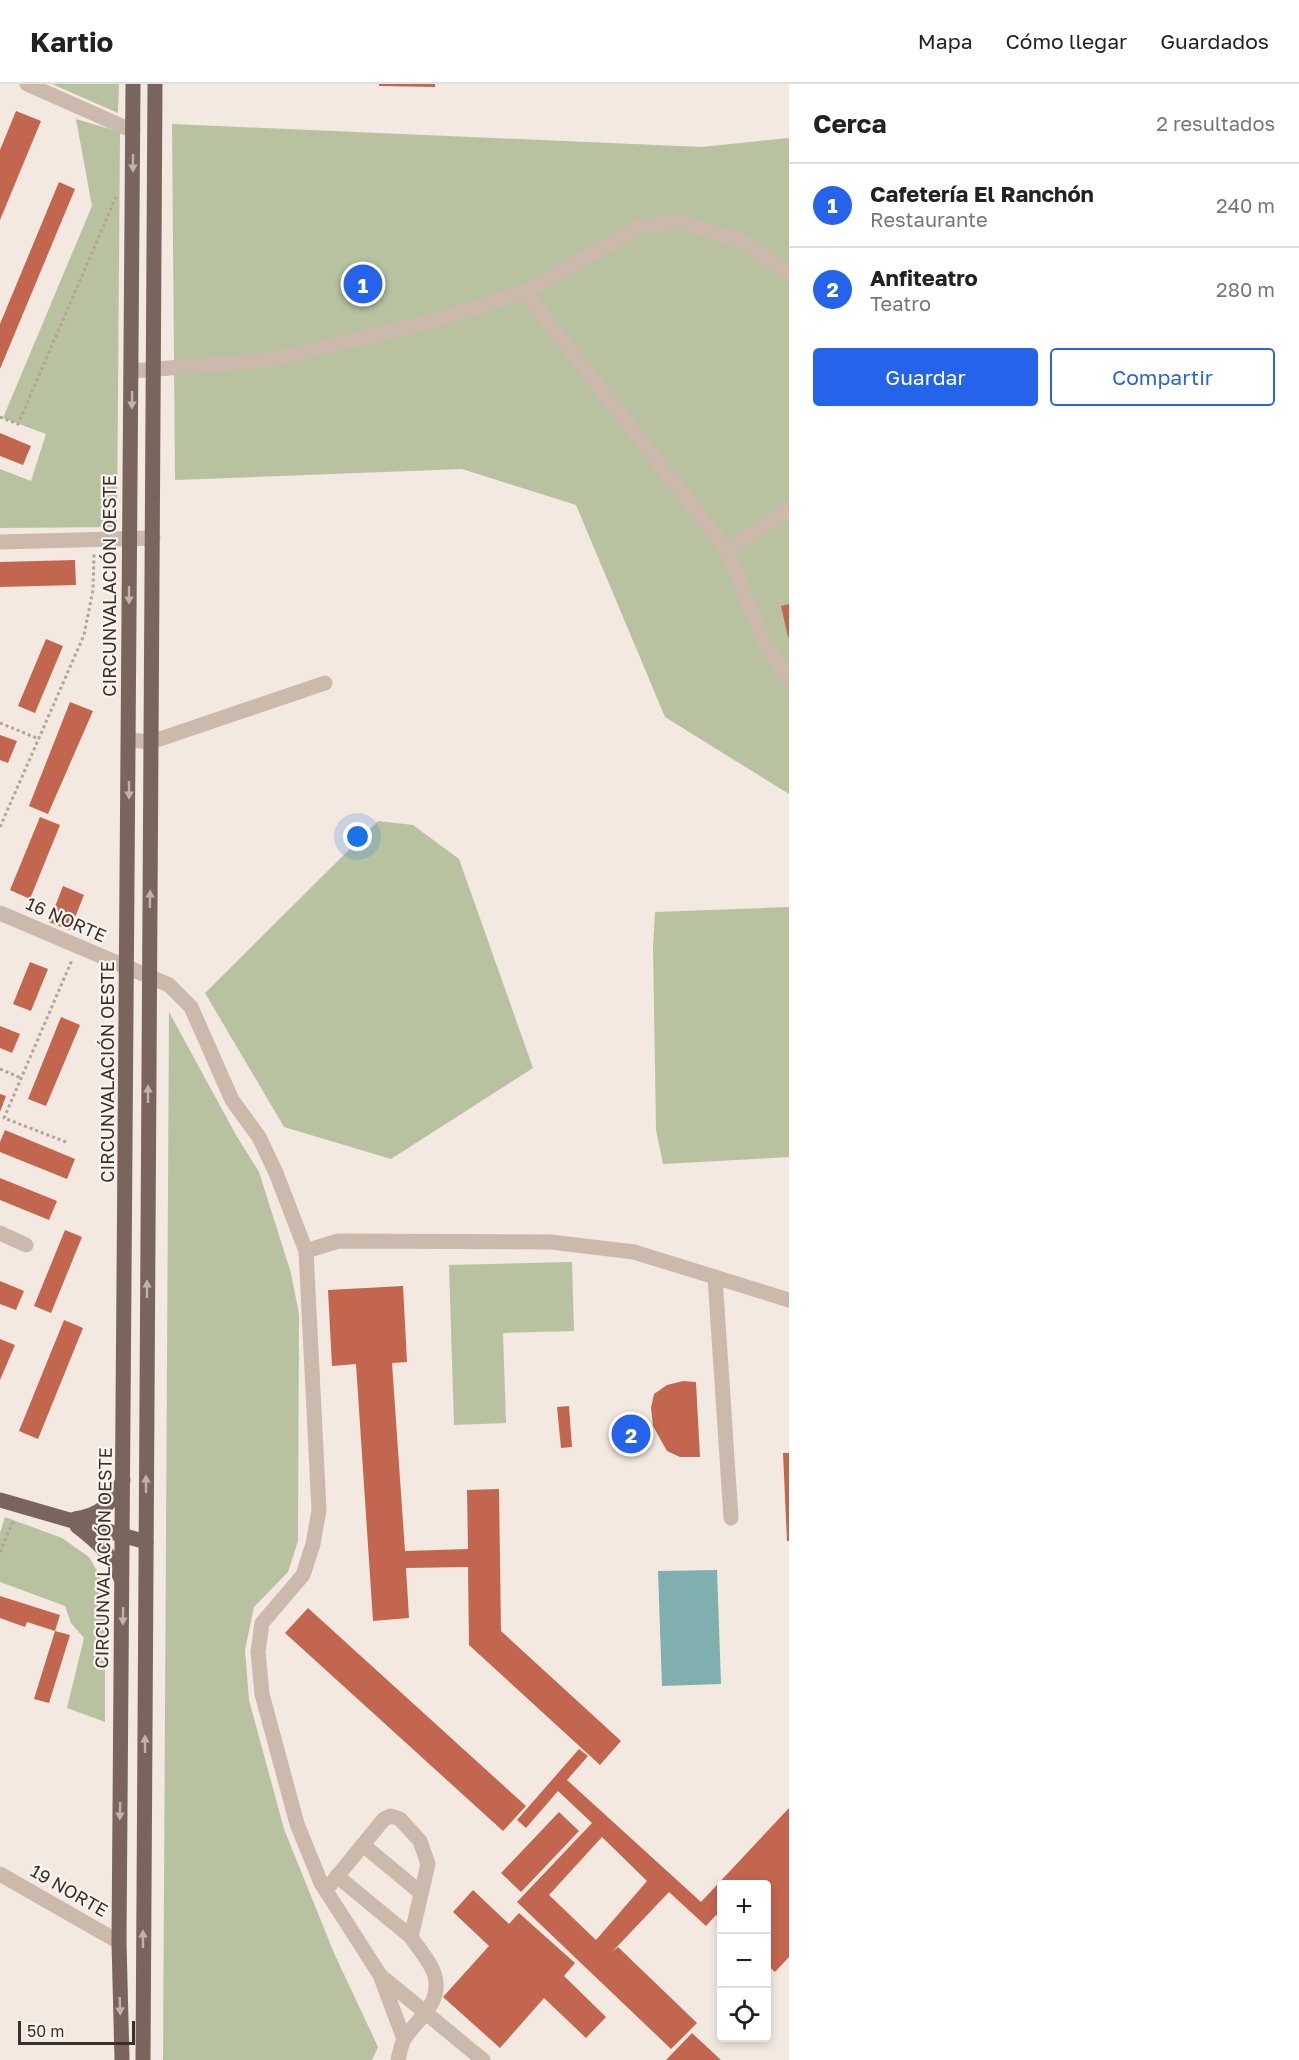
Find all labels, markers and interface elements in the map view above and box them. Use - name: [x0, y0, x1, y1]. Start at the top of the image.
- text: Kartio: [30, 25, 113, 58]
- text: Mapa: [918, 28, 973, 54]
- text: Cómo llegar: [1006, 28, 1127, 54]
- text: Guardados: [1160, 28, 1269, 54]
- text: Cerca: [813, 108, 887, 139]
- text: 2 resultados: [1156, 111, 1275, 135]
- one-way arrow: [128, 154, 137, 173]
- text: Cafetería El Ranchón: [870, 180, 1094, 207]
- text: 1: [827, 193, 838, 217]
- text: 240 m: [1216, 193, 1275, 217]
- text: Restaurante: [870, 207, 988, 231]
- pin: 1: [344, 262, 382, 306]
- text: Anfiteatro: [870, 264, 978, 291]
- text: 2: [826, 277, 839, 301]
- text: 280 m: [1216, 277, 1275, 301]
- text: Teatro: [870, 291, 931, 315]
- button: Guardar: [813, 348, 1038, 406]
- button: Compartir: [1050, 348, 1275, 406]
- one-way arrow: [127, 391, 136, 410]
- street label: CIRCUNVALACIÓN OESTE: [98, 475, 120, 697]
- one-way arrow: [124, 586, 134, 605]
- one-way arrow: [124, 781, 134, 800]
- your location: [343, 822, 372, 851]
- one-way arrow: [145, 889, 154, 908]
- street label: 16 NORTE: [23, 892, 110, 946]
- street label: CIRCUNVALACIÓN OESTE: [96, 961, 118, 1183]
- one-way arrow: [143, 1084, 153, 1103]
- one-way arrow: [142, 1279, 152, 1298]
- pin: 2: [612, 1412, 650, 1456]
- street label: CIRCUNVALACIÓN OESTE: [90, 1447, 116, 1669]
- one-way arrow: [141, 1474, 151, 1493]
- one-way arrow: [118, 1606, 127, 1625]
- one-way arrow: [140, 1734, 150, 1753]
- one-way arrow: [115, 1801, 125, 1820]
- street label: 19 NORTE: [27, 1859, 112, 1921]
- map controls: [717, 1880, 771, 2042]
- button: +: [717, 1880, 771, 1934]
- one-way arrow: [139, 1929, 148, 1948]
- button: −: [717, 1934, 771, 1988]
- button: locate: [717, 1988, 771, 2042]
- one-way arrow: [116, 1996, 125, 2015]
- scale bar: [18, 2018, 135, 2046]
- text: 50 m: [27, 2021, 64, 2041]

